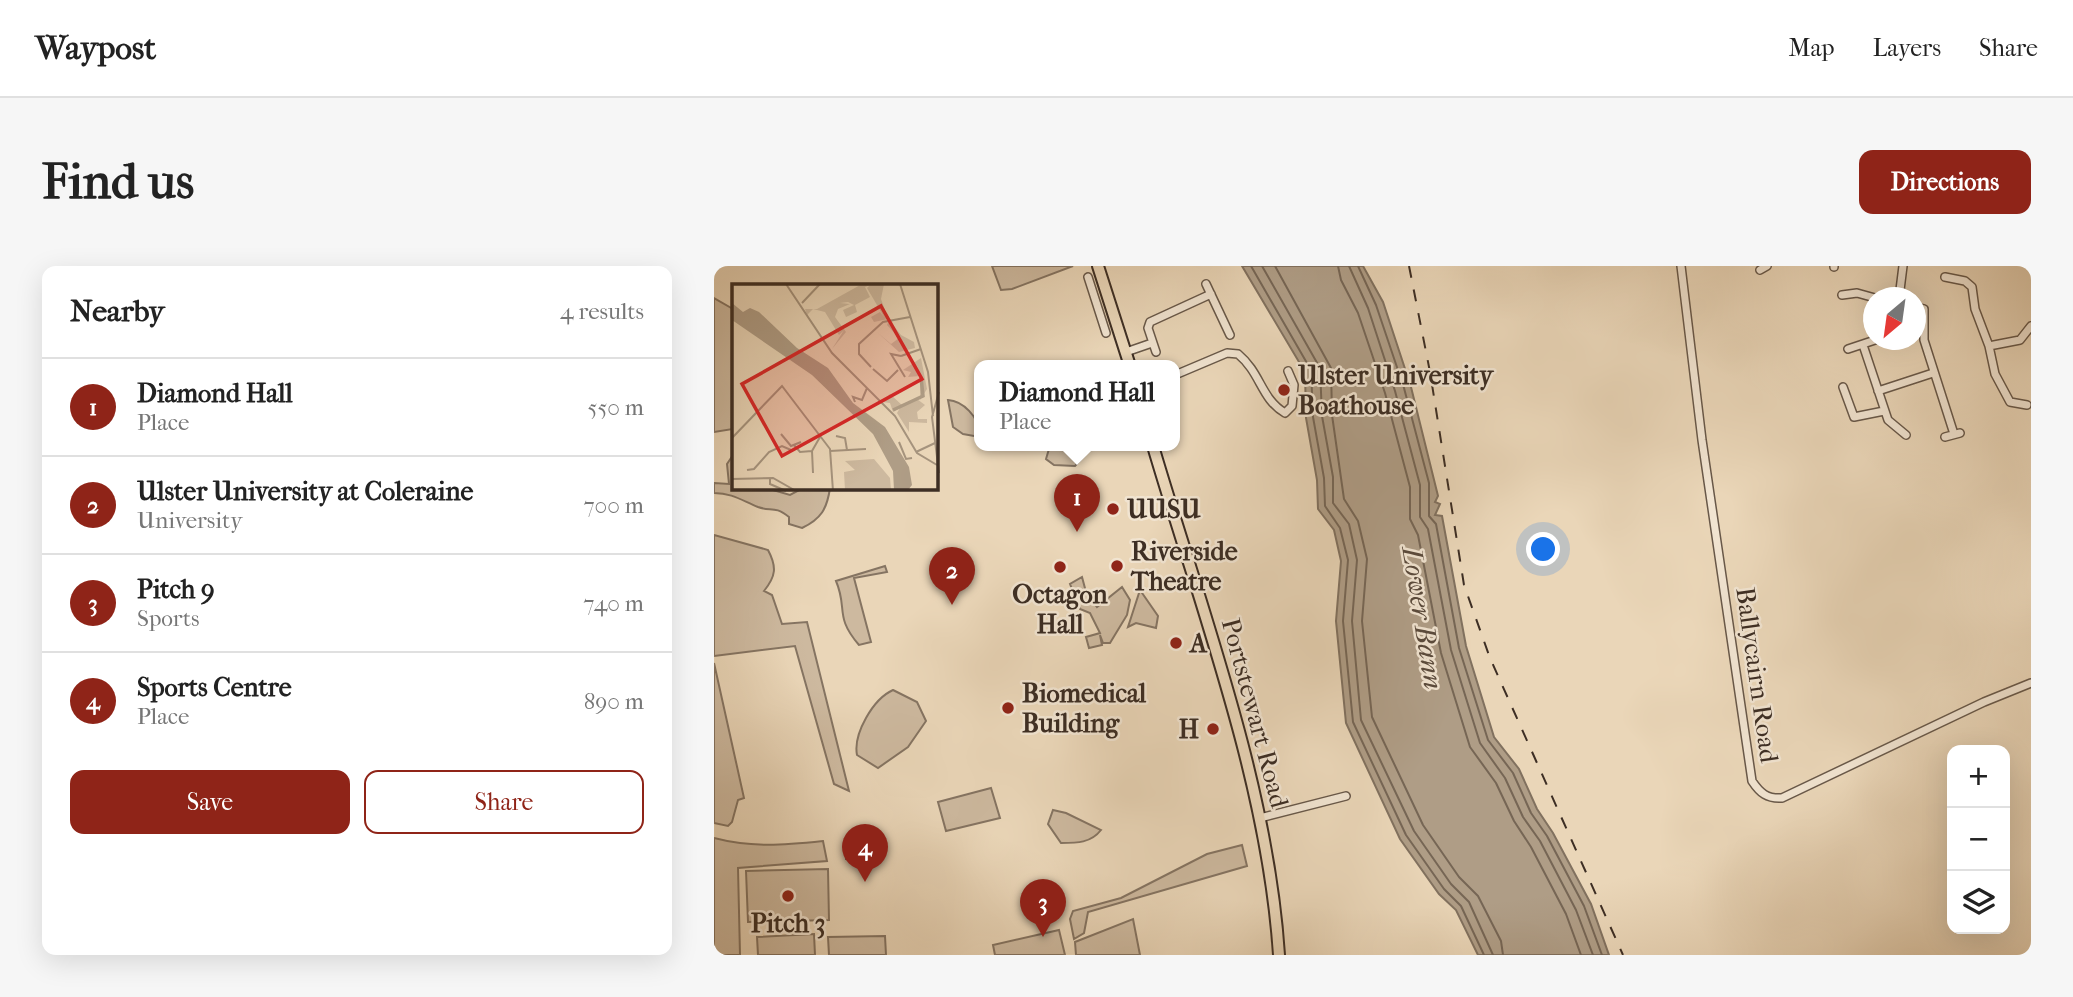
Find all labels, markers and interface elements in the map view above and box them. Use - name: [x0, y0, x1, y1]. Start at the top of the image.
- text: Waypost: [35, 29, 156, 68]
- text: Map: [1789, 34, 1835, 62]
- text: Layers: [1873, 34, 1941, 62]
- text: Share: [1979, 34, 2038, 62]
- button: Directions: [1859, 150, 2031, 214]
- text: Find us: [42, 153, 194, 211]
- inset map: [732, 284, 938, 490]
- north arrow: [1863, 287, 1926, 350]
- text: Nearby: [70, 294, 165, 329]
- text: 4 results: [560, 298, 644, 325]
- popup: [974, 360, 1180, 451]
- place label: Ulster University Boathouse: [1297, 360, 1495, 421]
- text: Diamond Hall: [999, 377, 1155, 408]
- text: Diamond Hall: [137, 378, 293, 409]
- marker: Ulster University Boathouse: [1276, 382, 1292, 398]
- text: 1: [89, 394, 97, 421]
- text: 550 m: [588, 394, 644, 421]
- text: Place: [999, 408, 1052, 435]
- text: Place: [137, 409, 189, 436]
- pin: 1: [1054, 474, 1100, 532]
- text: Ulster University at Coleraine: [137, 476, 473, 507]
- text: 2: [87, 492, 99, 519]
- text: 700 m: [584, 492, 644, 519]
- place label: UUSU: [1126, 494, 1202, 525]
- marker: UUSU: [1105, 501, 1121, 517]
- text: University: [137, 507, 242, 534]
- your location: [1526, 532, 1560, 566]
- place label: Riverside Theatre: [1130, 536, 1238, 597]
- water label: Lower Bann: [1395, 542, 1451, 692]
- pin: 2: [929, 547, 975, 605]
- marker: Riverside Theatre: [1109, 558, 1125, 574]
- marker: Octagon Hall: [1052, 559, 1068, 575]
- text: Pitch 9: [137, 574, 215, 605]
- place label: Octagon Hall: [1012, 579, 1109, 640]
- street label: Ballycairn Road: [1729, 585, 1785, 766]
- text: 3: [88, 590, 98, 617]
- text: 740 m: [583, 590, 644, 617]
- text: Sports: [137, 605, 199, 632]
- street label: Portstewart Road: [1215, 615, 1295, 812]
- place label: A: [1188, 628, 1208, 659]
- marker: A: [1168, 635, 1184, 651]
- text: Sports Centre: [137, 672, 292, 703]
- place label: Biomedical Building: [1022, 678, 1147, 739]
- text: 4: [86, 688, 100, 715]
- text: 890 m: [584, 688, 644, 715]
- marker: Biomedical Building: [1000, 700, 1016, 716]
- text: Place: [137, 703, 189, 730]
- place label: H: [1178, 714, 1199, 745]
- marker: H: [1205, 721, 1221, 737]
- map controls: [1947, 745, 2010, 934]
- button: +: [1947, 745, 2010, 808]
- button: Save: [70, 770, 350, 834]
- button: Share: [364, 770, 644, 834]
- button: −: [1947, 808, 2010, 871]
- pin: 4: [842, 824, 888, 882]
- button: layers: [1947, 871, 2010, 934]
- pin: 3: [1020, 879, 1066, 937]
- marker: Pitch 3: [780, 888, 796, 904]
- place label: Pitch 3: [751, 908, 825, 939]

